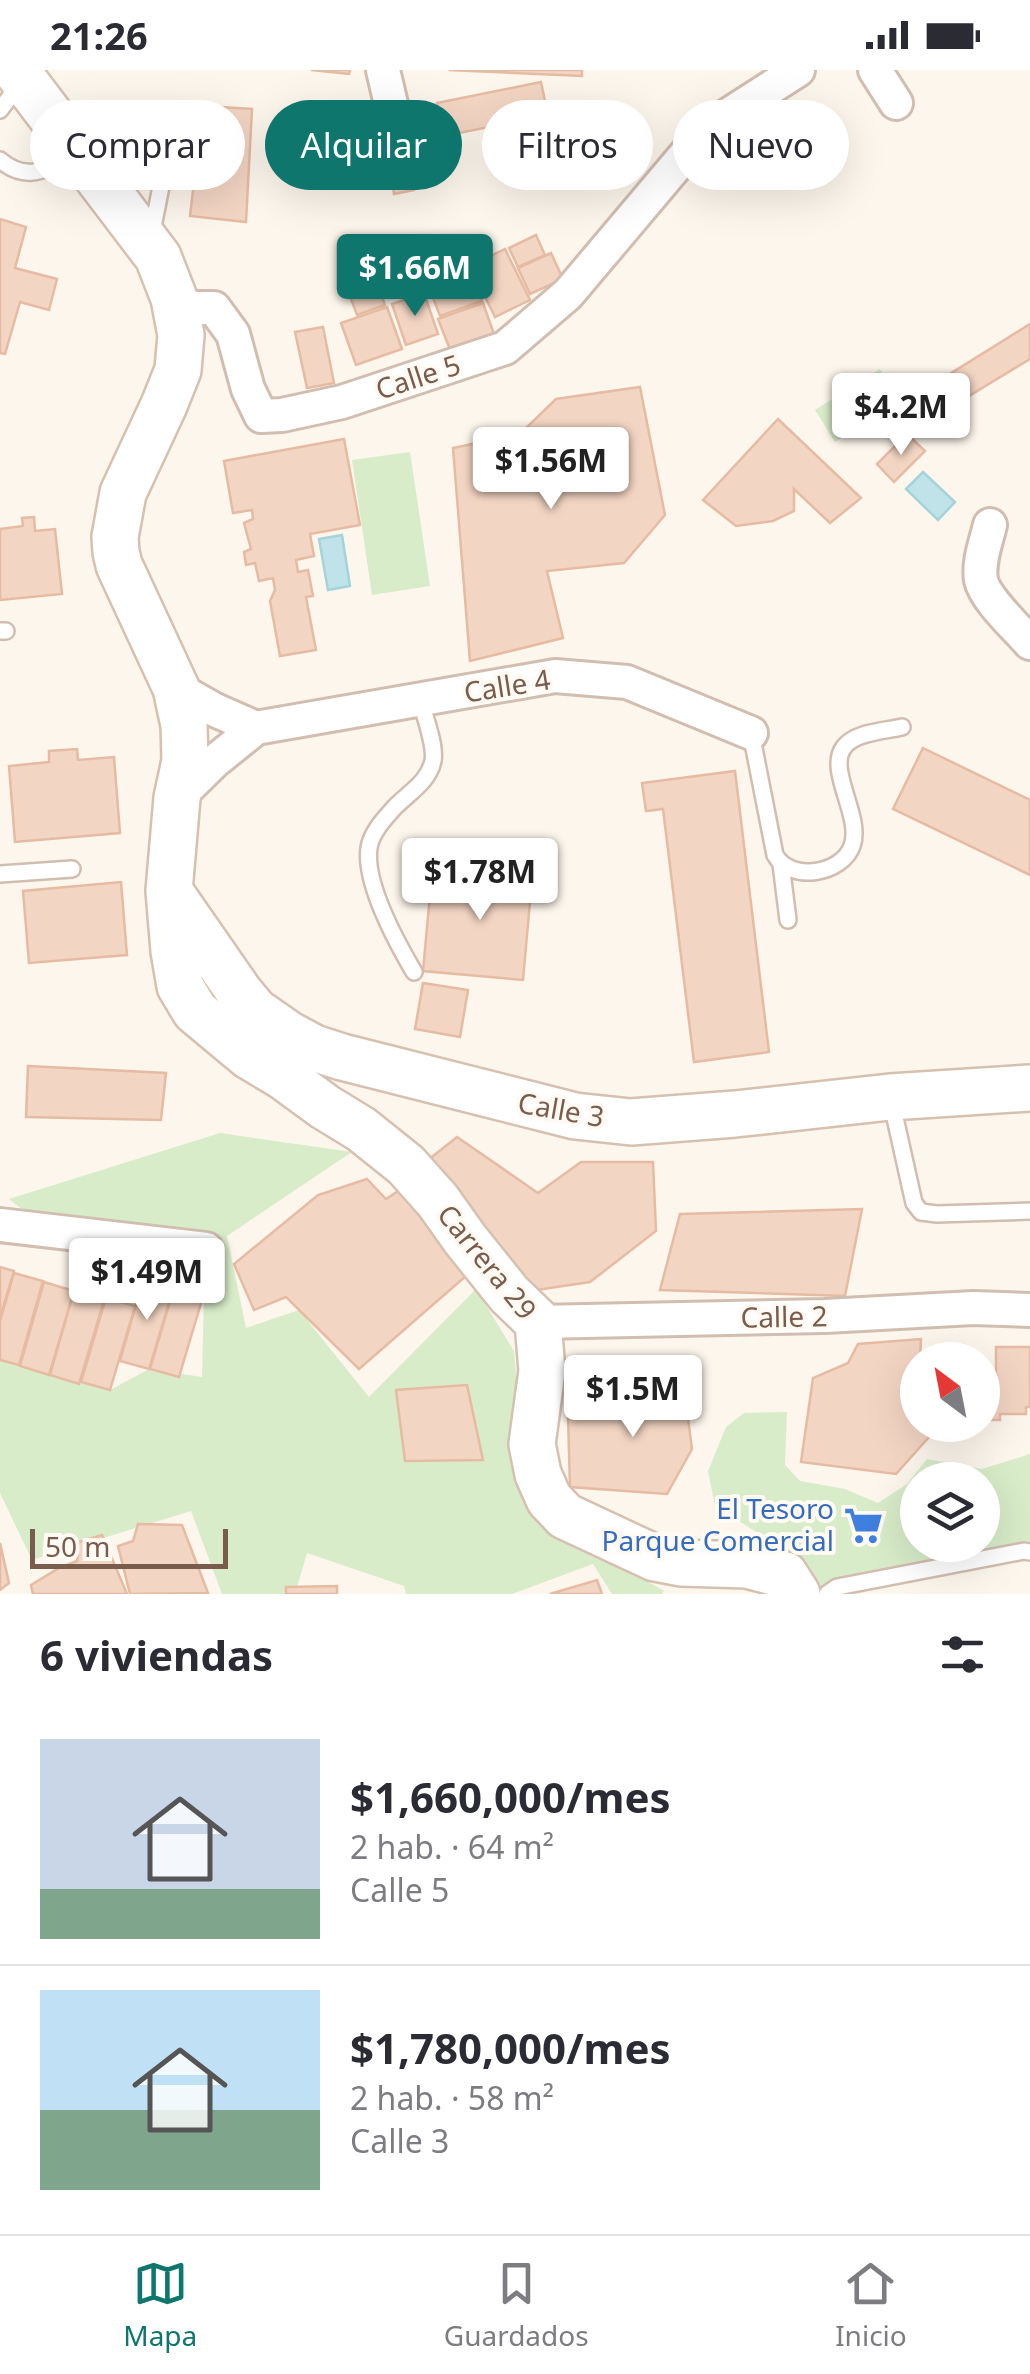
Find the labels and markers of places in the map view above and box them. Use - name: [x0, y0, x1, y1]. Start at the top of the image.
- pin: $1.66M: [334, 234, 496, 319]
- pin: $4.2M: [831, 373, 971, 458]
- pin: $1.56M: [470, 427, 632, 512]
- pin: $1.78M: [399, 838, 561, 923]
- pin: $1.49M: [66, 1238, 228, 1323]
- pin: $1.5M: [563, 1355, 703, 1440]
- place label: El Tesoro Parque Comercial: [602, 1489, 834, 1559]
- supermarket icon: El Tesoro Parque Comercial: [843, 1504, 885, 1546]

